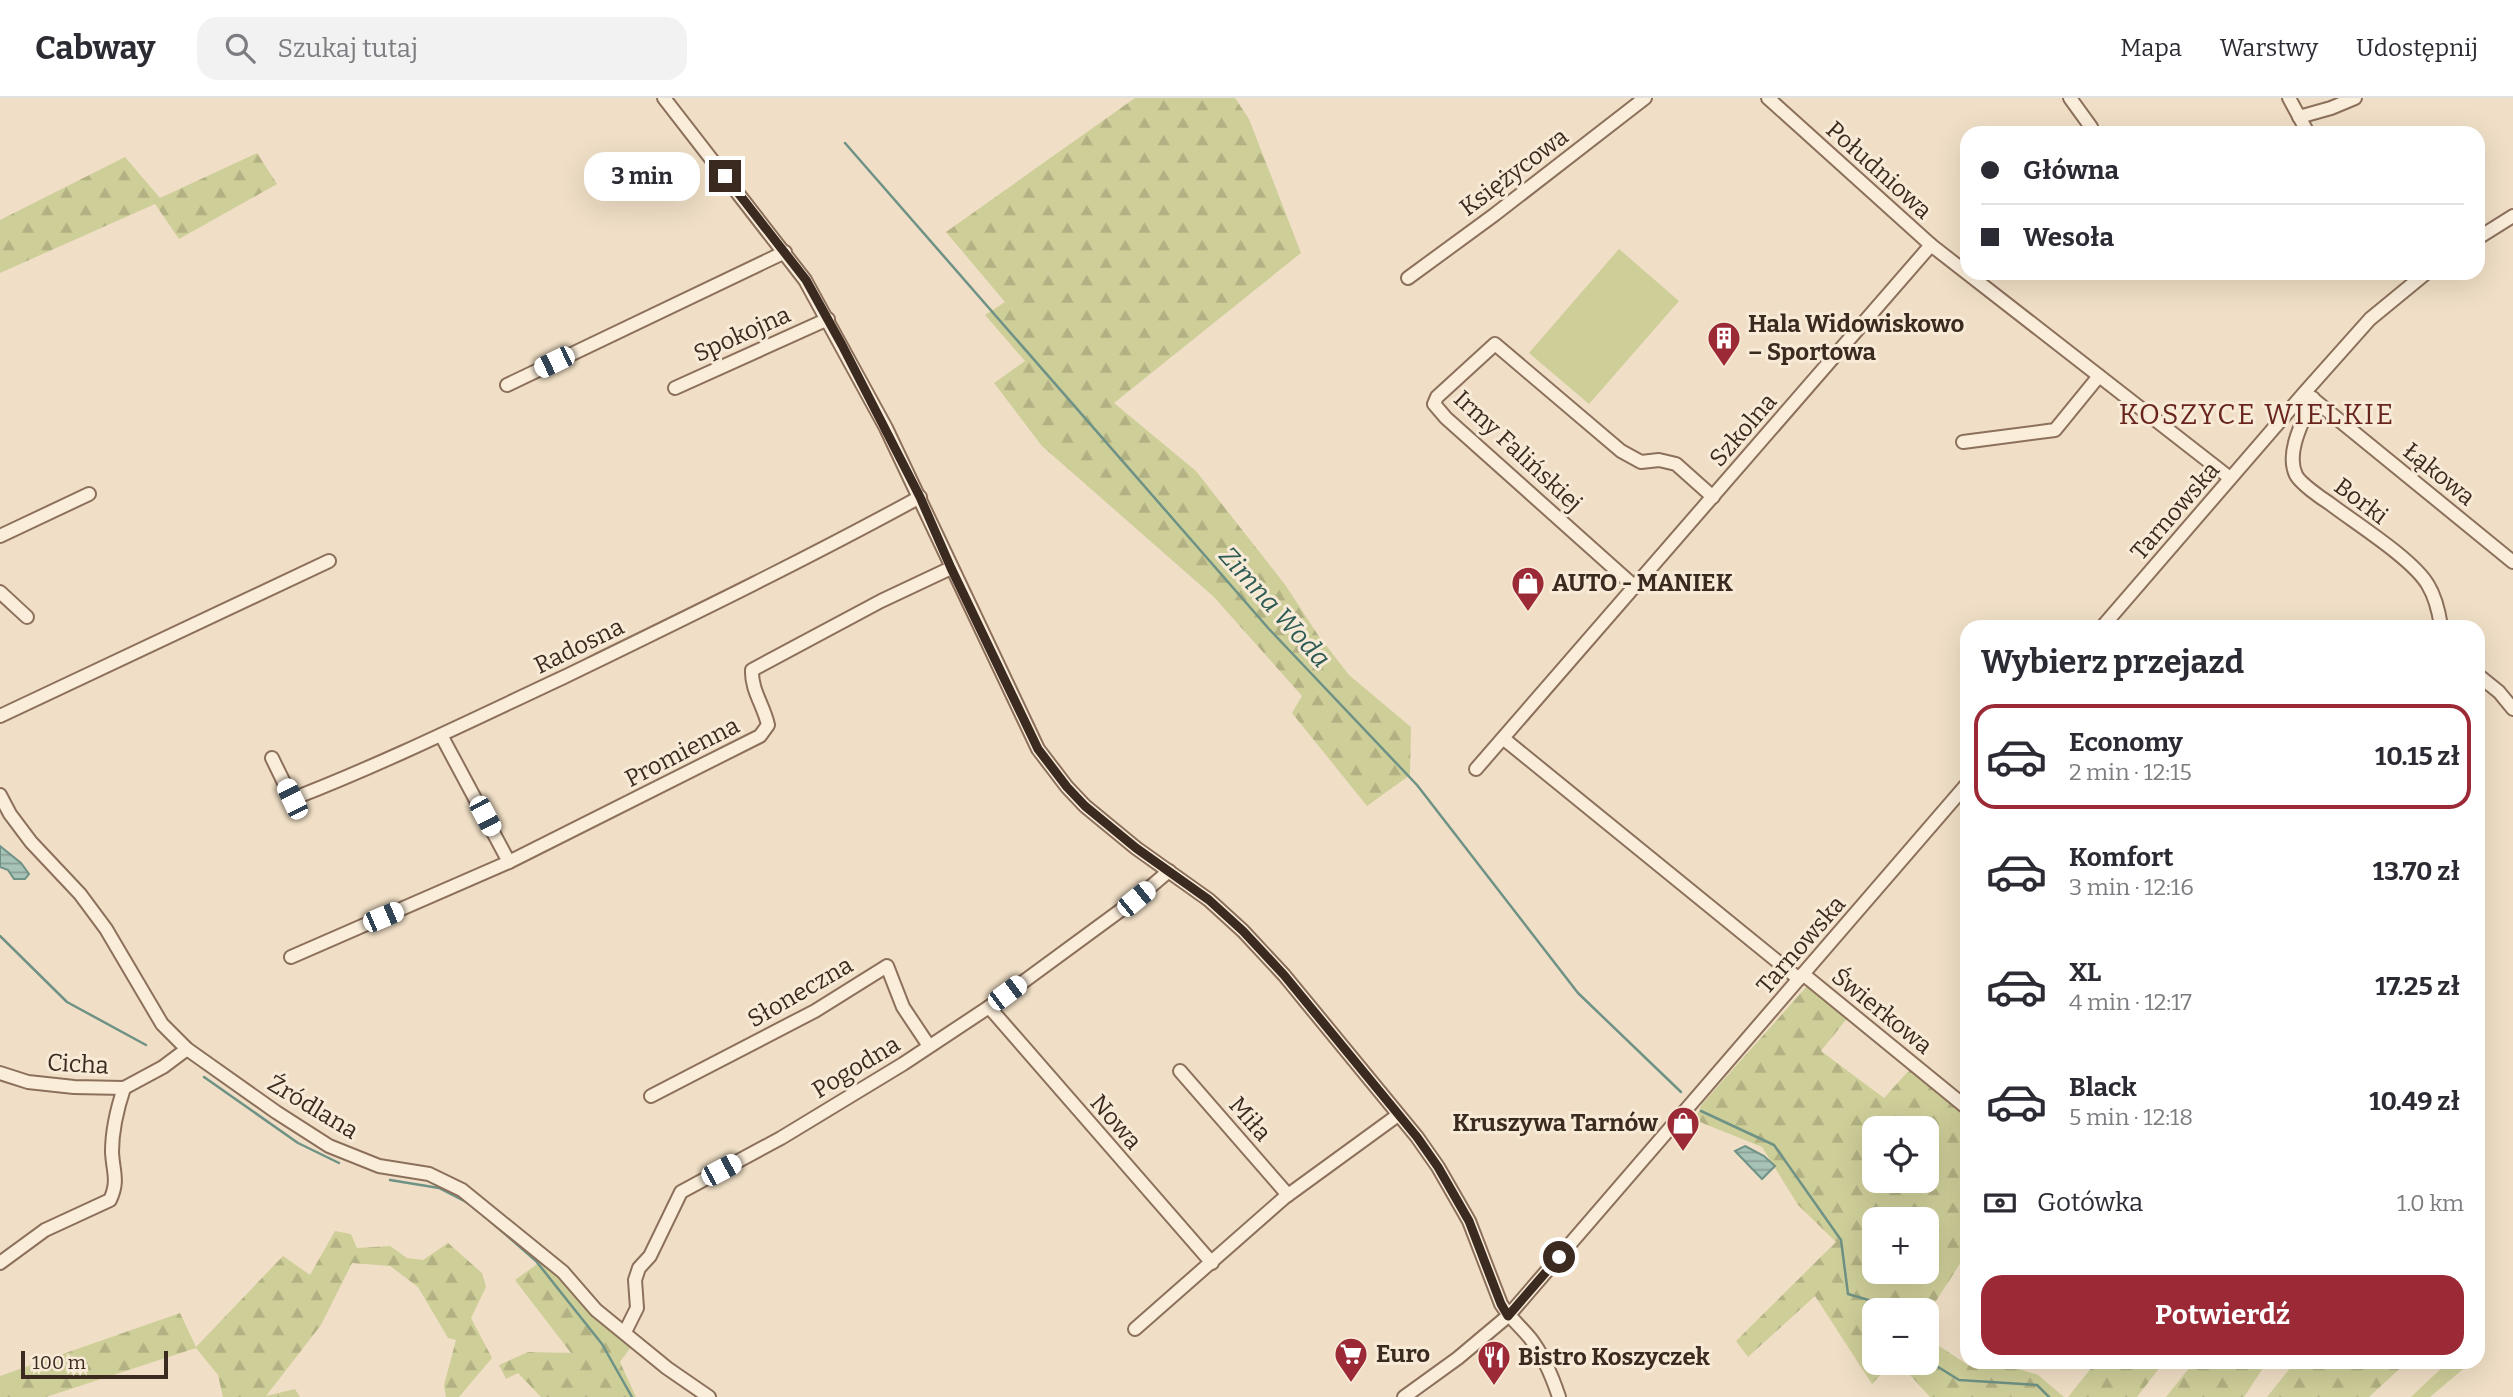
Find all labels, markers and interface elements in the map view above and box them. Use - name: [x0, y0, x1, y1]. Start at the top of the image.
- search box: [197, 17, 687, 80]
- text: Cabway: [35, 28, 155, 68]
- icon: search: [221, 29, 259, 67]
- text: Szukaj tutaj: [277, 33, 418, 64]
- text: Mapa: [2120, 34, 2182, 62]
- text: Warstwy: [2220, 34, 2318, 62]
- text: Udostępnij: [2356, 34, 2478, 62]
- street label: Południowa: [1820, 115, 1938, 225]
- street label: Księżycowa: [1454, 122, 1574, 222]
- callout: 3 min: [585, 152, 700, 200]
- text: Główna: [2023, 155, 2119, 186]
- route end: [709, 160, 741, 192]
- text: 3 min: [611, 162, 673, 190]
- text: Wesoła: [2023, 222, 2114, 253]
- street label: Spokojna: [689, 300, 795, 368]
- place label: Hala Widowiskowo – Sportowa: [1748, 310, 1965, 366]
- building icon: Hala Widowiskowo – Sportowa: [1705, 319, 1743, 368]
- car: [531, 343, 578, 381]
- street label: Irmy Falińskiej: [1448, 385, 1588, 517]
- street label: Szkolna: [1704, 388, 1782, 472]
- district label: KOSZYCE WIELKIE: [2119, 398, 2395, 431]
- street label: Łąkowa: [2397, 437, 2481, 511]
- street label: Tarnowska: [2125, 456, 2225, 566]
- street label: Borki: [2329, 472, 2393, 530]
- water label: Zimna Woda: [1212, 541, 1337, 674]
- shop icon: AUTO - MANIEK: [1509, 564, 1547, 613]
- place label: AUTO - MANIEK: [1552, 569, 1733, 597]
- street label: Radosna: [530, 612, 628, 680]
- text: Wybierz przejazd: [1981, 643, 2244, 681]
- street label: Promienna: [620, 711, 744, 793]
- icon: car: [1985, 725, 2048, 788]
- text: Economy: [2069, 727, 2183, 758]
- text: 10.15 zł: [2375, 741, 2460, 772]
- text: 2 min · 12:15: [2069, 758, 2192, 786]
- car: [274, 776, 311, 822]
- car: [466, 793, 505, 839]
- icon: car: [1985, 840, 2048, 903]
- text: Komfort: [2069, 842, 2174, 873]
- text: 13.70 zł: [2373, 856, 2460, 887]
- text: 3 min · 12:16: [2069, 873, 2194, 901]
- car: [1114, 878, 1159, 920]
- street label: Tarnowska: [1751, 890, 1851, 1000]
- car: [360, 899, 407, 935]
- street label: Słoneczna: [742, 951, 858, 1033]
- icon: car: [1985, 955, 2048, 1018]
- text: XL: [2069, 957, 2101, 988]
- street label: Świerkowa: [1826, 961, 1938, 1060]
- text: 17.25 zł: [2375, 971, 2460, 1002]
- car: [984, 972, 1031, 1014]
- text: 4 min · 12:17: [2069, 988, 2192, 1016]
- street label: Pogodna: [807, 1030, 905, 1104]
- street label: Cicha: [46, 1048, 110, 1080]
- street label: Źródlana: [263, 1068, 364, 1145]
- icon: car: [1985, 1070, 2048, 1133]
- text: Black: [2069, 1072, 2137, 1103]
- text: 10.49 zł: [2369, 1086, 2460, 1117]
- street label: Nowa: [1085, 1089, 1147, 1155]
- street label: Miła: [1223, 1091, 1277, 1147]
- text: 5 min · 12:18: [2069, 1103, 2193, 1131]
- shop icon: Kruszywa Tarnów: [1664, 1104, 1702, 1153]
- place label: Kruszywa Tarnów: [1452, 1109, 1659, 1137]
- map controls: [1862, 1116, 1939, 1375]
- button: locate: [1862, 1116, 1939, 1193]
- car: [698, 1151, 745, 1189]
- icon: cash: [1981, 1184, 2019, 1222]
- text: Gotówka: [2037, 1187, 2143, 1218]
- text: 1.0 km: [2397, 1189, 2464, 1217]
- button: +: [1862, 1207, 1939, 1284]
- route start: [1543, 1241, 1575, 1273]
- button: Potwierdź: [1981, 1275, 2464, 1355]
- button: −: [1862, 1298, 1939, 1375]
- supermarket icon: Euro: [1332, 1335, 1370, 1384]
- restaurant icon: Bistro Koszyczek: [1475, 1338, 1513, 1387]
- place label: Euro: [1376, 1340, 1430, 1368]
- place label: Bistro Koszyczek: [1518, 1343, 1711, 1371]
- scale bar: [21, 1348, 168, 1380]
- text: 100 m: [32, 1351, 86, 1374]

